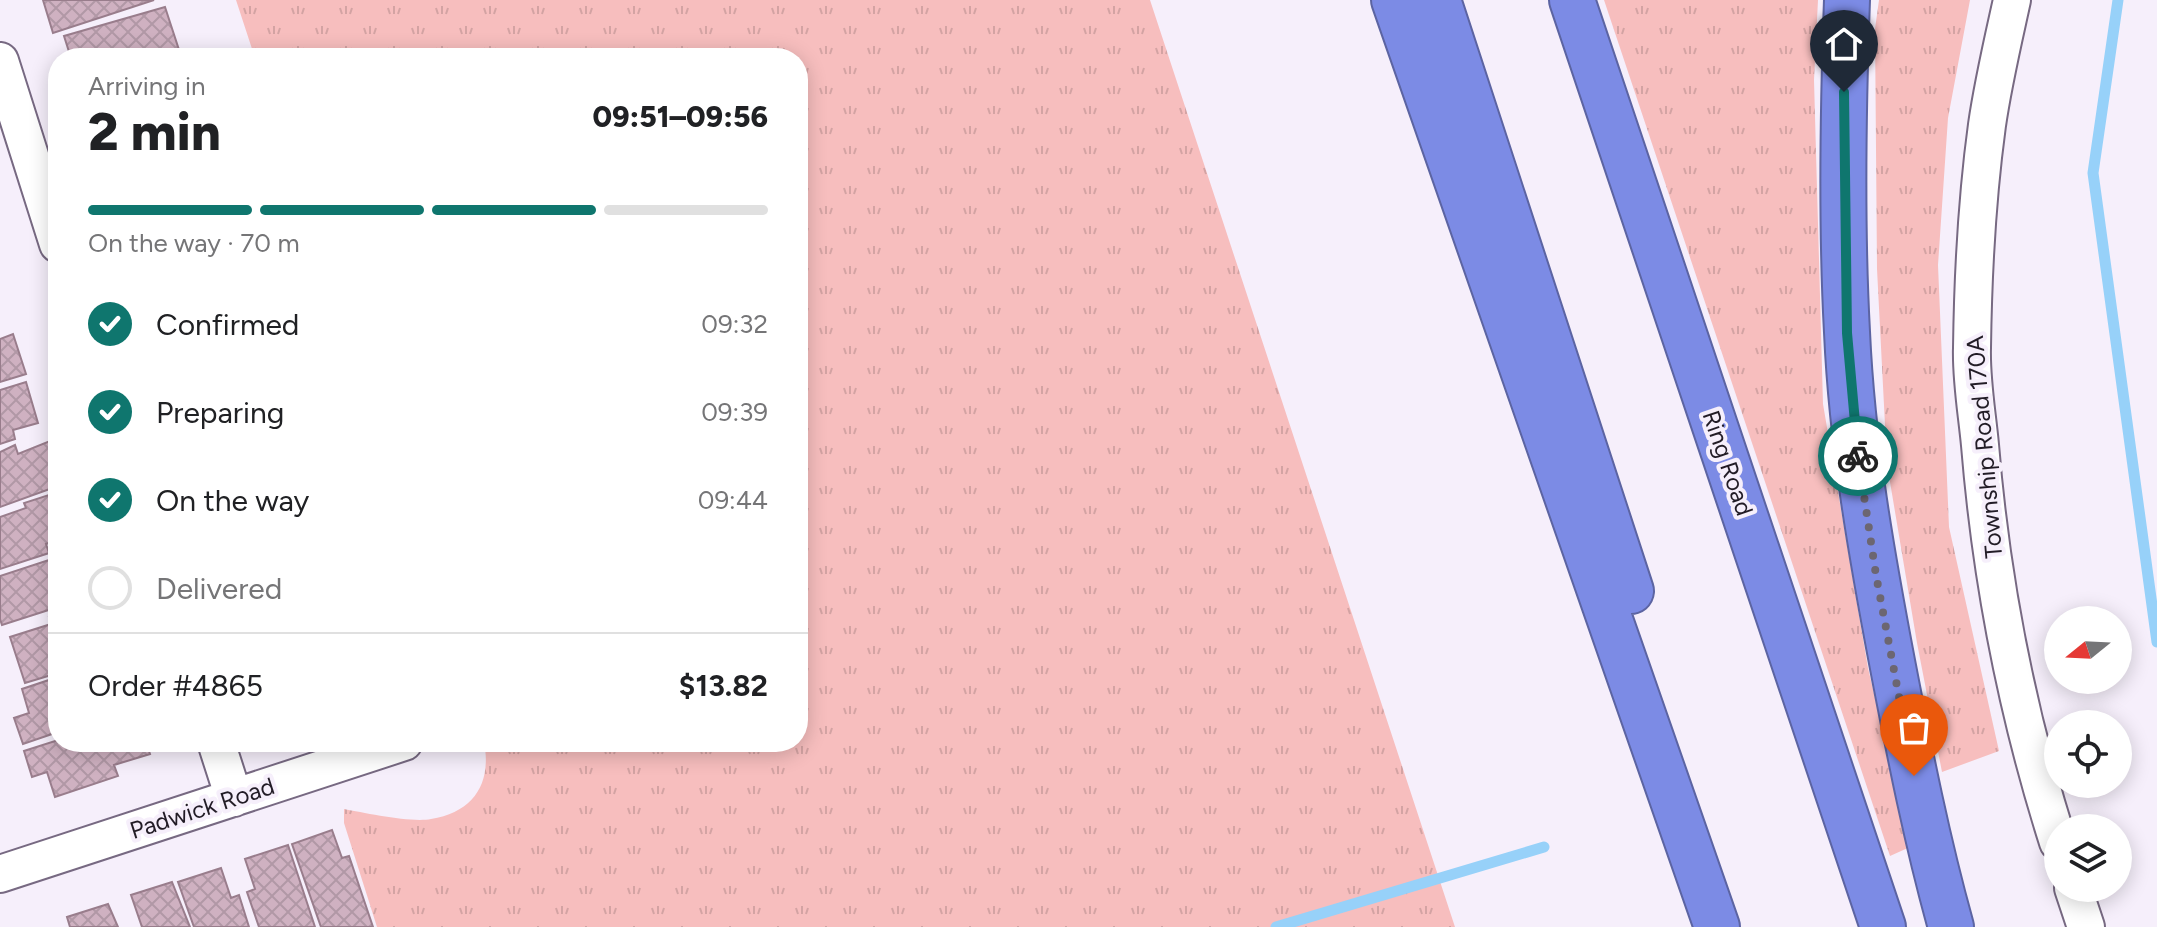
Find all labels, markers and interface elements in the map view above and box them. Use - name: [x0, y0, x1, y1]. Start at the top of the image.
- pin: [1810, 10, 1878, 92]
- icon: home: [1822, 22, 1866, 66]
- text: Arriving in: [88, 70, 206, 102]
- text: 09:51–09:56: [592, 98, 768, 135]
- text: 2 min: [88, 101, 221, 163]
- text: On the way · 70 m: [88, 227, 300, 259]
- icon: check: [88, 302, 132, 346]
- text: Confirmed: [156, 306, 299, 343]
- text: 09:32: [701, 308, 768, 340]
- street label: Township Road 170A: [1960, 334, 2008, 560]
- icon: check: [88, 390, 132, 434]
- text: Preparing: [156, 394, 284, 431]
- text: 09:39: [701, 396, 768, 428]
- street label: Ring Road: [1697, 407, 1759, 519]
- courier: [1818, 416, 1898, 496]
- icon: bike: [1836, 434, 1880, 478]
- icon: check: [88, 478, 132, 522]
- text: On the way: [156, 482, 309, 519]
- text: 09:44: [698, 484, 768, 516]
- text: Delivered: [156, 570, 282, 607]
- north arrow: [2044, 606, 2132, 694]
- map controls: [2044, 606, 2132, 902]
- text: Order #4865: [88, 667, 263, 704]
- text: $13.82: [679, 667, 768, 704]
- pin: [1880, 694, 1948, 776]
- icon: bag: [1892, 706, 1936, 750]
- button: locate: [2044, 710, 2132, 798]
- street label: Padwick Road: [126, 771, 278, 845]
- button: layers: [2044, 814, 2132, 902]

